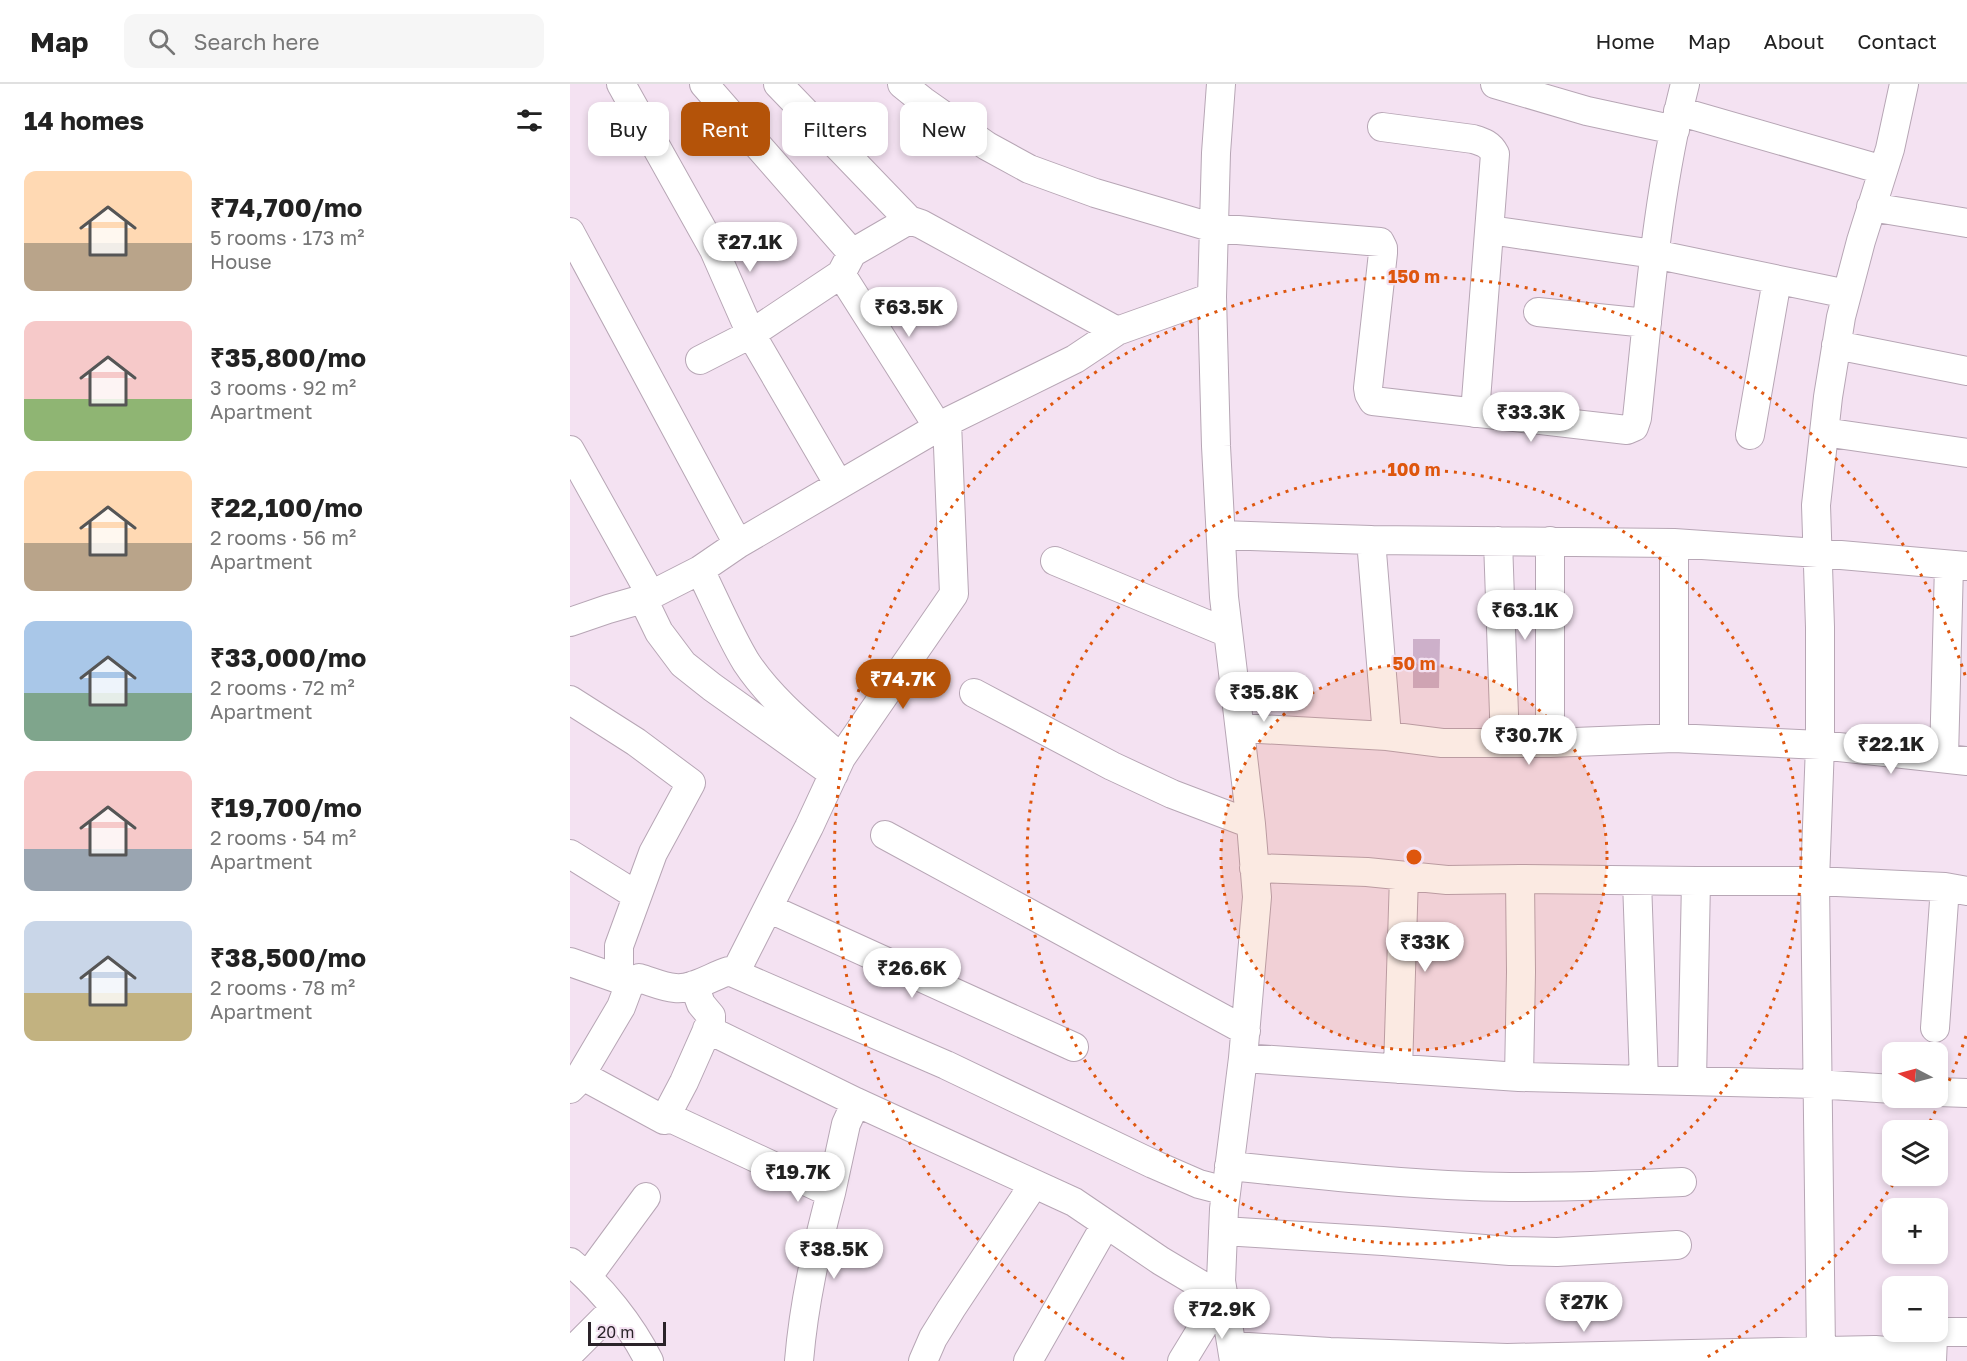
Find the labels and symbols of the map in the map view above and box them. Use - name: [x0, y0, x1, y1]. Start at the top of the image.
- pin: ₹27.1K: [701, 222, 799, 273]
- text: 150 m: [1388, 265, 1440, 287]
- pin: ₹63.5K: [860, 287, 958, 338]
- pin: ₹33.3K: [1482, 392, 1580, 443]
- text: 100 m: [1388, 458, 1440, 480]
- pin: ₹63.1K: [1476, 590, 1574, 641]
- text: 50 m: [1393, 652, 1435, 674]
- pin: ₹74.7K: [854, 659, 952, 710]
- pin: ₹35.8K: [1215, 672, 1313, 723]
- pin: ₹30.7K: [1480, 715, 1578, 766]
- pin: ₹22.1K: [1842, 724, 1940, 775]
- centre of rings: [1404, 847, 1424, 867]
- pin: ₹33K: [1389, 922, 1461, 973]
- pin: ₹26.6K: [863, 948, 961, 999]
- north arrow: [1882, 1042, 1948, 1108]
- pin: ₹19.7K: [749, 1152, 847, 1203]
- pin: ₹38.5K: [785, 1229, 883, 1280]
- pin: ₹27K: [1548, 1282, 1620, 1333]
- pin: ₹72.9K: [1173, 1289, 1271, 1340]
- scale bar: [588, 1319, 666, 1346]

